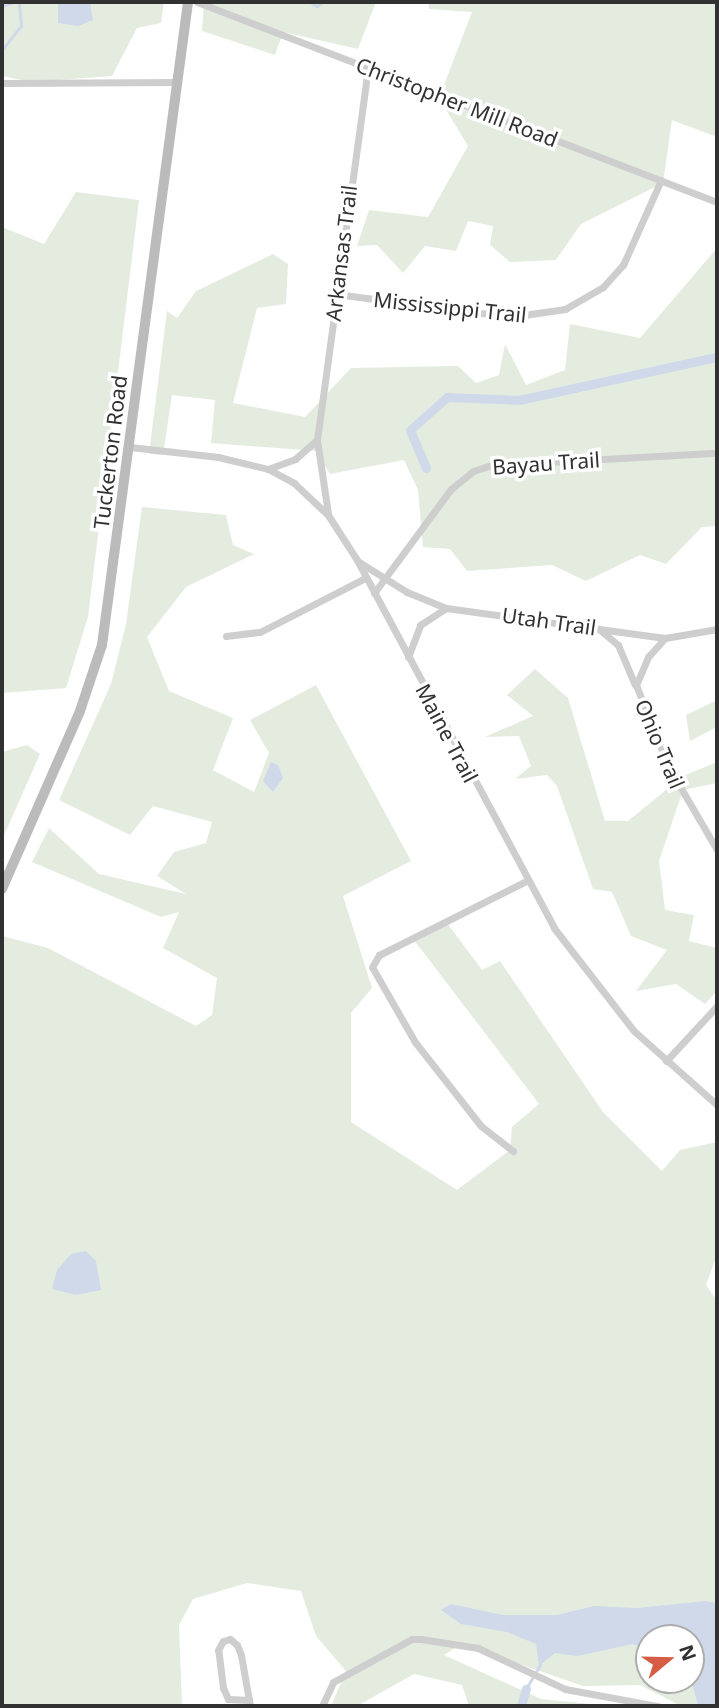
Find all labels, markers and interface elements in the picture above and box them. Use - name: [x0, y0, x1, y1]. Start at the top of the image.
- street label: Christopher Mill Road: [353, 52, 561, 152]
- street label: Arkansas Trail: [320, 184, 362, 322]
- street label: Mississippi Trail: [372, 286, 528, 328]
- street label: Tuckerton Road: [88, 374, 132, 530]
- street label: Bayau Trail: [491, 447, 601, 479]
- street label: Utah Trail: [500, 602, 598, 640]
- street label: Maine Trail: [411, 679, 483, 787]
- street label: Ohio Trail: [630, 696, 690, 792]
- north arrow: [635, 1624, 705, 1694]
- text: N: [673, 1641, 703, 1664]

